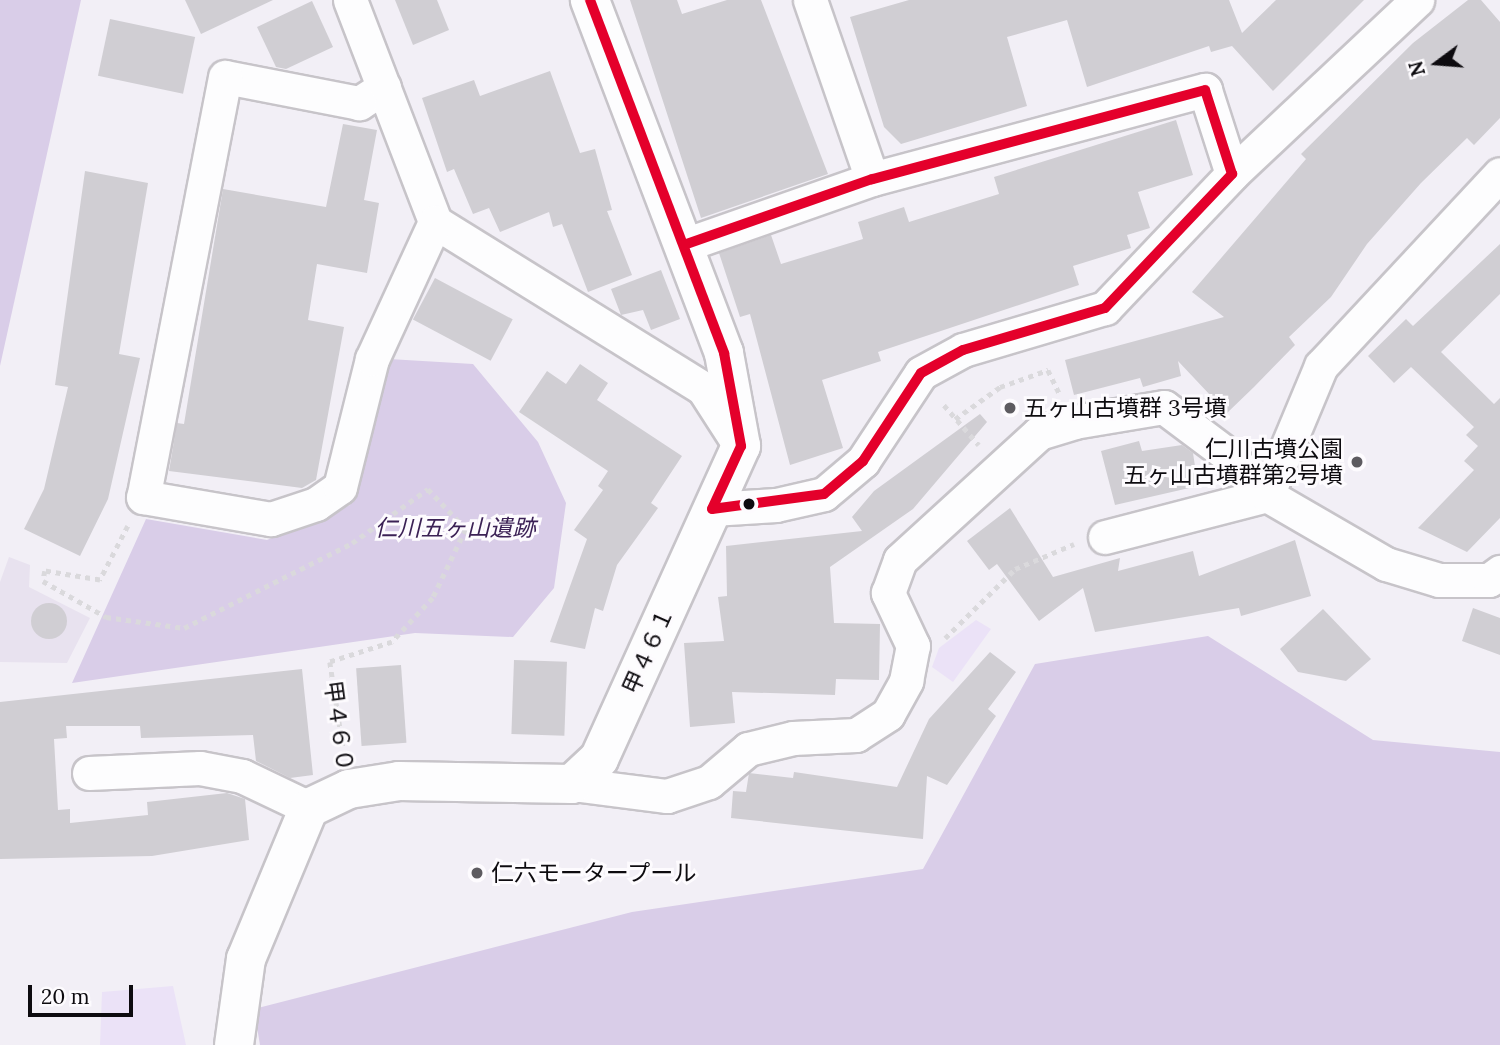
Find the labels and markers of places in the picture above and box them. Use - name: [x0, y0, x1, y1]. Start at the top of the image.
- place label: 五ヶ山古墳群 3号墳: [1024, 394, 1227, 422]
- marker: 五ヶ山古墳群 3号墳: [1002, 400, 1018, 416]
- place label: 仁川古墳公園 五ヶ山古墳群第2号墳: [1124, 435, 1343, 489]
- marker: 仁川古墳公園 五ヶ山古墳群第2号墳: [1349, 454, 1365, 470]
- unlabelled marker: [742, 497, 756, 511]
- place label: 仁六モータープール: [491, 859, 698, 887]
- marker: 仁六モータープール: [469, 865, 485, 881]

